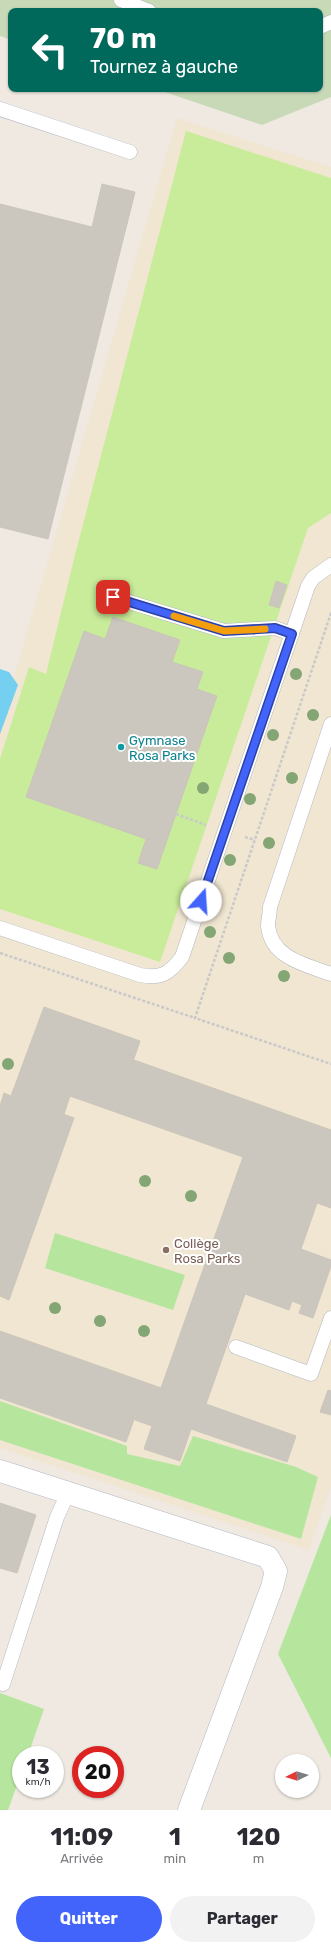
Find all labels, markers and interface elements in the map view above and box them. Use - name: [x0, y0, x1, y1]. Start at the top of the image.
- text: 70 m: [90, 22, 157, 55]
- icon: left: [24, 24, 76, 76]
- text: Tournez à gauche: [90, 56, 238, 78]
- pin: [96, 580, 130, 614]
- icon: arrive: [102, 586, 124, 608]
- place label: Gymnase Rosa Parks: [129, 733, 196, 763]
- marker: Gymnase Rosa Parks: [116, 742, 126, 752]
- position arrow: [180, 880, 222, 922]
- place label: Collège Rosa Parks: [174, 1236, 241, 1266]
- marker: Collège Rosa Parks: [161, 1245, 171, 1255]
- speed limit sign: 20: [72, 1746, 124, 1798]
- north arrow: [275, 1754, 319, 1798]
- map controls: [275, 1754, 319, 1798]
- text: 13: [26, 1755, 50, 1779]
- text: km/h: [26, 1776, 50, 1788]
- text: 11:09: [50, 1823, 113, 1851]
- text: 1: [169, 1823, 181, 1851]
- text: 120: [237, 1823, 280, 1851]
- text: Arrivée: [60, 1851, 103, 1866]
- text: min: [164, 1851, 186, 1866]
- text: m: [253, 1851, 264, 1866]
- button: Quitter: [16, 1896, 162, 1942]
- button: Partager: [170, 1896, 315, 1942]

